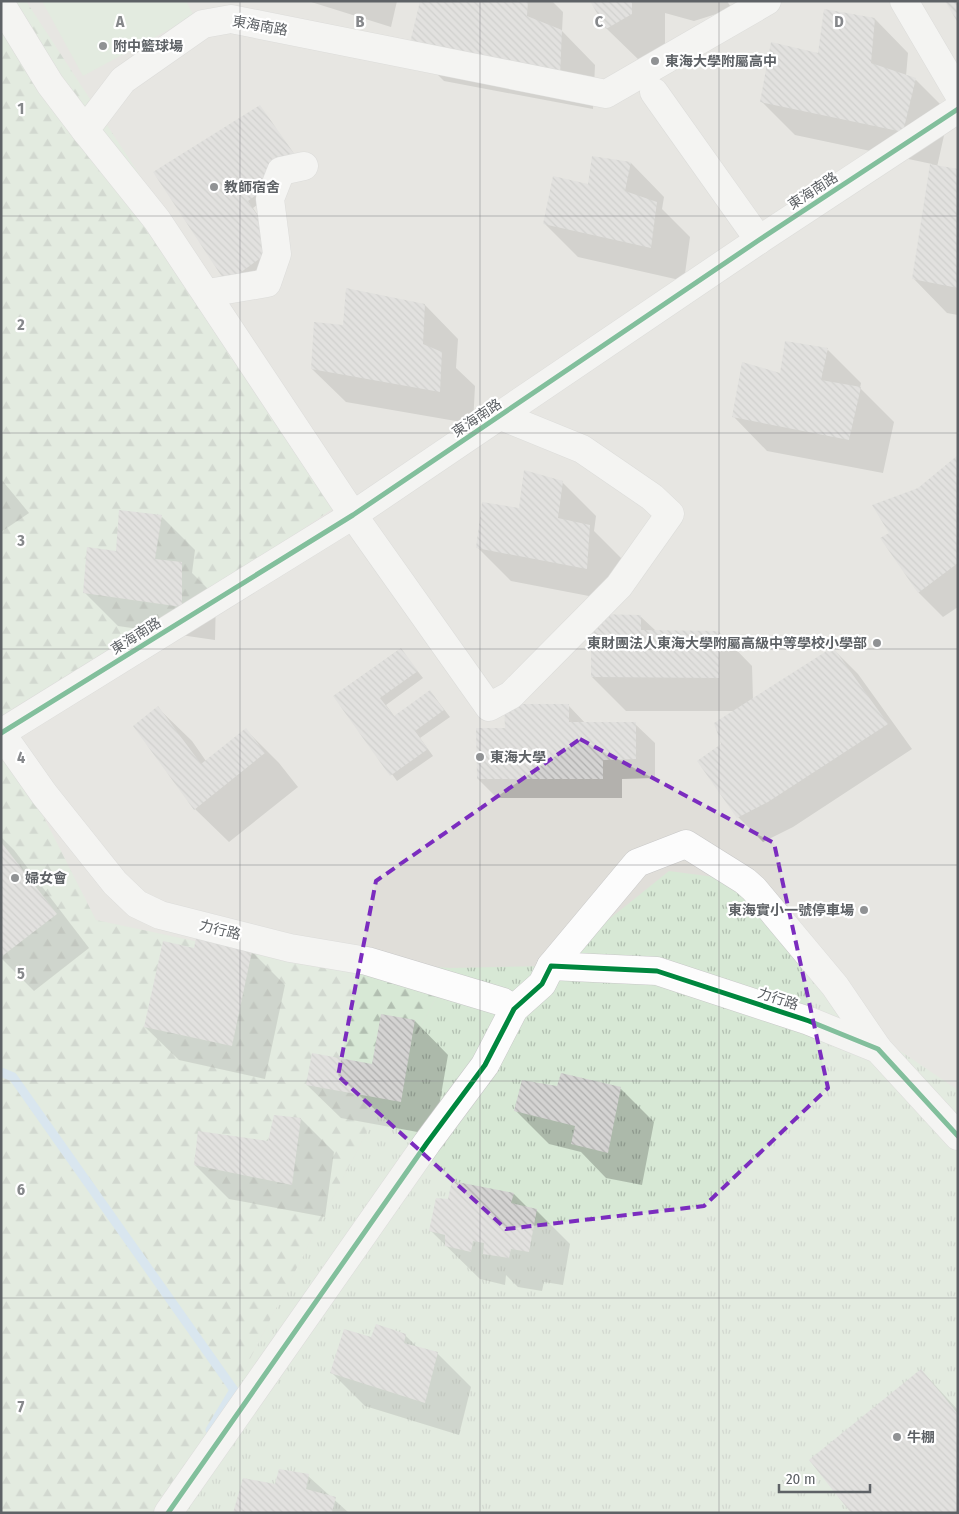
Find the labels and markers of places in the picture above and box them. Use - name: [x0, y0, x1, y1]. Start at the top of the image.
- place label: 附中籃球場: [113, 38, 183, 55]
- marker: 附中籃球場: [97, 40, 109, 52]
- place label: 東海大學附屬高中: [665, 53, 777, 70]
- marker: 東海大學附屬高中: [649, 55, 661, 67]
- place label: 教師宿舍: [224, 179, 280, 196]
- marker: 教師宿舍: [208, 181, 220, 193]
- place label: 東財團法人東海大學附屬高級中等學校小學部: [587, 635, 867, 652]
- marker: 東財團法人東海大學附屬高級中等學校小學部: [871, 637, 883, 649]
- place label: 東海大學: [490, 749, 546, 766]
- marker: 東海大學: [474, 751, 486, 763]
- place label: 婦女會: [25, 870, 67, 887]
- marker: 婦女會: [9, 872, 21, 884]
- place label: 東海實小一號停車場: [728, 902, 854, 919]
- marker: 東海實小一號停車場: [858, 904, 870, 916]
- place label: 牛棚: [907, 1429, 935, 1446]
- marker: 牛棚: [891, 1431, 903, 1443]

